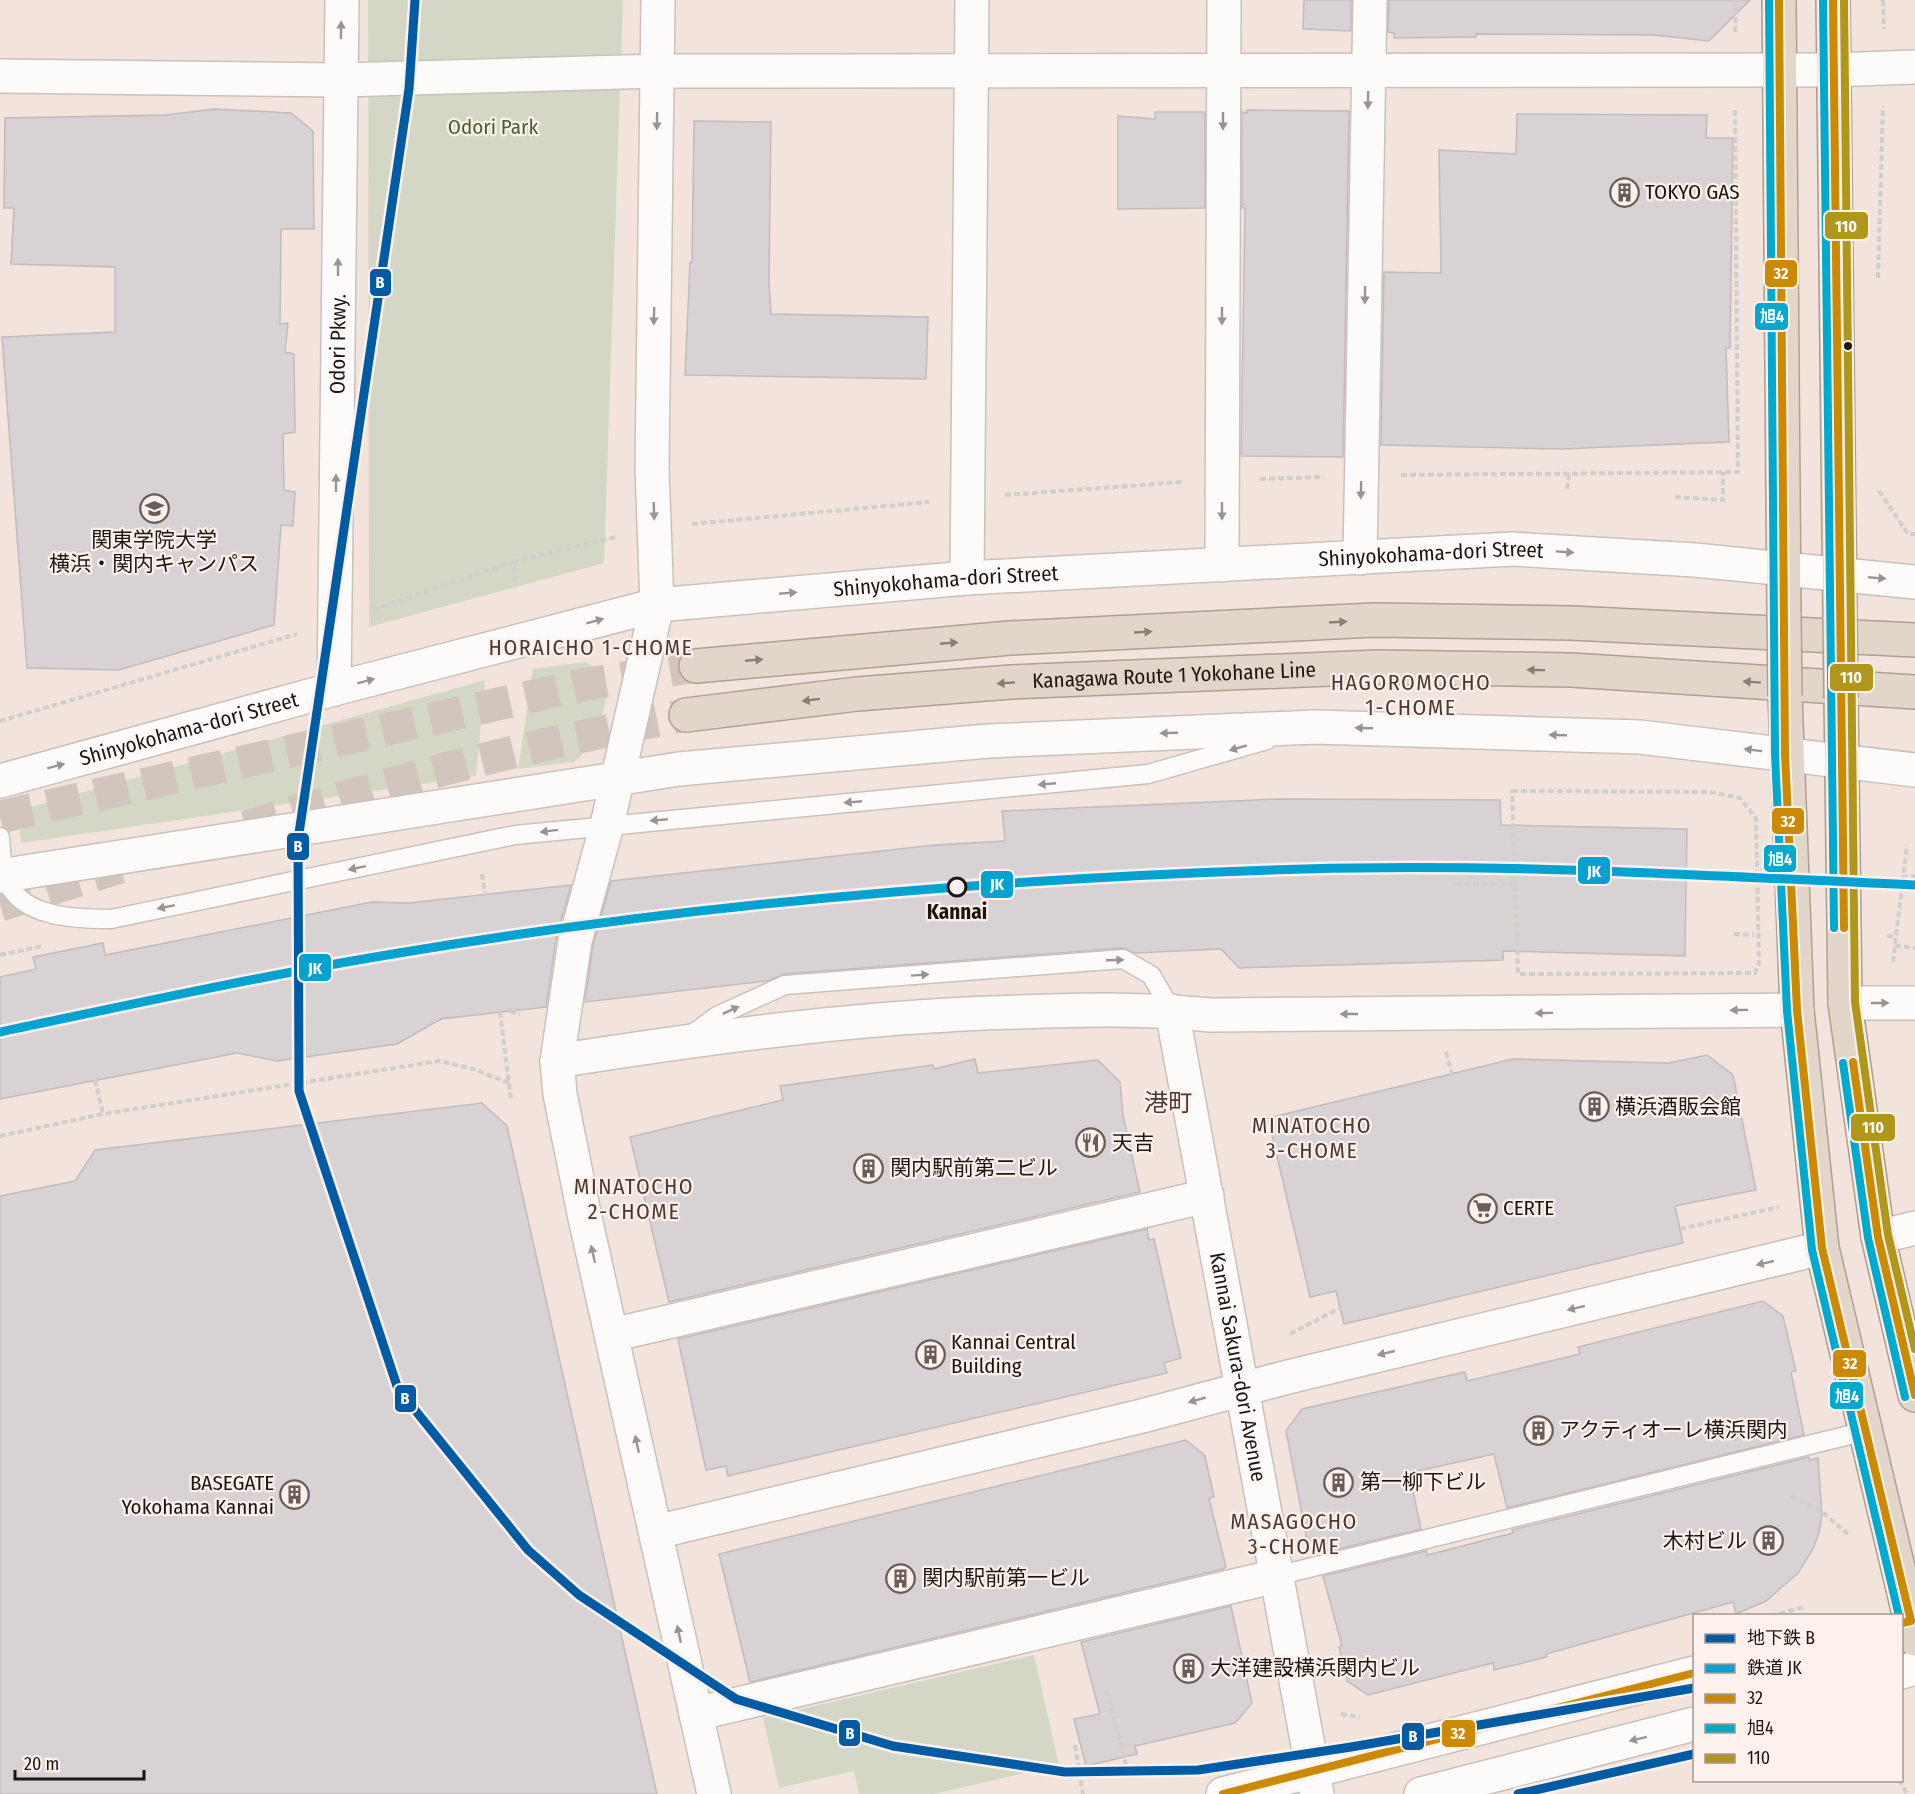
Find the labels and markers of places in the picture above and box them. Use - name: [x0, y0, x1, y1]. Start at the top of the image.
- building icon: TOKYO GAS: [1608, 176, 1640, 208]
- place label: TOKYO GAS: [1645, 179, 1740, 205]
- unlabelled marker: [1842, 340, 1854, 352]
- school or university icon: 関東学院大学 横浜・関内キャンパス: [138, 493, 170, 525]
- place label: 関東学院大学 横浜・関内キャンパス: [49, 527, 259, 577]
- marker: Kannai: [947, 877, 967, 897]
- place label: Kannai: [927, 899, 987, 925]
- building icon: 横浜酒販会館: [1578, 1091, 1610, 1123]
- place label: 横浜酒販会館: [1615, 1094, 1741, 1120]
- restaurant icon: 天吉: [1075, 1127, 1107, 1159]
- place label: 天吉: [1112, 1130, 1154, 1156]
- building icon: 関内駅前第二ビル: [853, 1152, 885, 1184]
- place label: 関内駅前第二ビル: [890, 1155, 1058, 1181]
- supermarket icon: CERTE: [1466, 1192, 1498, 1224]
- place label: CERTE: [1503, 1195, 1554, 1221]
- place label: Kannai Central Building: [951, 1329, 1076, 1379]
- building icon: Kannai Central Building: [914, 1338, 946, 1370]
- building icon: アクティオーレ横浜関内: [1522, 1414, 1554, 1446]
- place label: アクティオーレ横浜関内: [1559, 1417, 1788, 1443]
- building icon: 第一柳下ビル: [1323, 1466, 1355, 1498]
- place label: 第一柳下ビル: [1360, 1469, 1486, 1495]
- place label: BASEGATE Yokohama Kannai: [121, 1470, 274, 1520]
- building icon: BASEGATE Yokohama Kannai: [279, 1479, 311, 1511]
- building icon: 木村ビル: [1752, 1525, 1784, 1557]
- place label: 木村ビル: [1663, 1528, 1747, 1554]
- building icon: 関内駅前第一ビル: [885, 1562, 917, 1594]
- place label: 関内駅前第一ビル: [922, 1565, 1090, 1591]
- building icon: 大洋建設横浜関内ビル: [1173, 1652, 1205, 1684]
- place label: 大洋建設横浜関内ビル: [1210, 1655, 1420, 1681]

